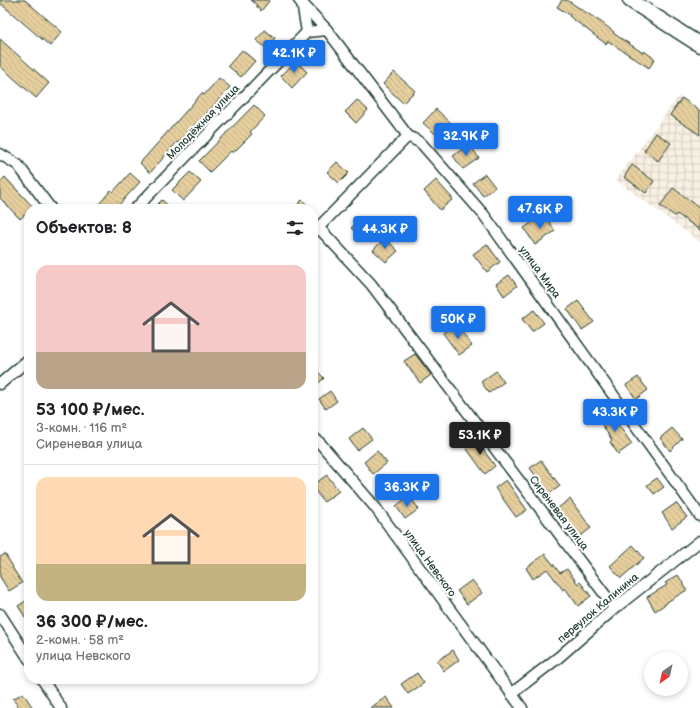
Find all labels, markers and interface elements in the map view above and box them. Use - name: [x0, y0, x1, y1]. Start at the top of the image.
- pin: 42.1K ₽: [257, 40, 331, 74]
- text: 42.1K ₽: [272, 45, 316, 61]
- street label: Молодёжная улица: [164, 81, 242, 162]
- pin: 32.9K ₽: [429, 123, 503, 157]
- text: 32.9K ₽: [443, 128, 489, 144]
- pin: 47.6K ₽: [503, 196, 577, 230]
- text: 47.6K ₽: [517, 201, 563, 217]
- pin: 44.3K ₽: [348, 216, 422, 250]
- icon: filters: [284, 217, 306, 239]
- text: Объектов: 8: [36, 218, 132, 238]
- text: 44.3K ₽: [362, 221, 408, 237]
- street label: улица Мира: [517, 243, 564, 301]
- icon: home: [135, 291, 207, 363]
- pin: 50K ₽: [430, 306, 486, 340]
- text: 50K ₽: [440, 311, 476, 327]
- pin: 43.3K ₽: [578, 399, 652, 433]
- text: 53 100 ₽/мес.: [36, 400, 144, 420]
- text: 43.3K ₽: [592, 404, 638, 420]
- text: 3-комн. · 116 m²: [36, 420, 127, 436]
- pin: 53.1K ₽: [443, 422, 517, 456]
- text: 53.1K ₽: [458, 427, 502, 443]
- text: Сиреневая улица: [36, 436, 142, 452]
- street label: Сиреневая улица: [527, 473, 592, 553]
- pin: 36.3K ₽: [370, 474, 444, 508]
- text: 36.3K ₽: [384, 479, 430, 495]
- icon: home: [135, 503, 207, 575]
- street label: улица Невского: [401, 527, 459, 599]
- street label: переулок Калинина: [555, 570, 642, 646]
- text: 36 300 ₽/мес.: [36, 612, 148, 632]
- text: 2-комн. · 58 m²: [36, 632, 124, 648]
- text: улица Невского: [36, 648, 131, 664]
- north arrow: [644, 652, 688, 696]
- map controls: [644, 652, 688, 696]

